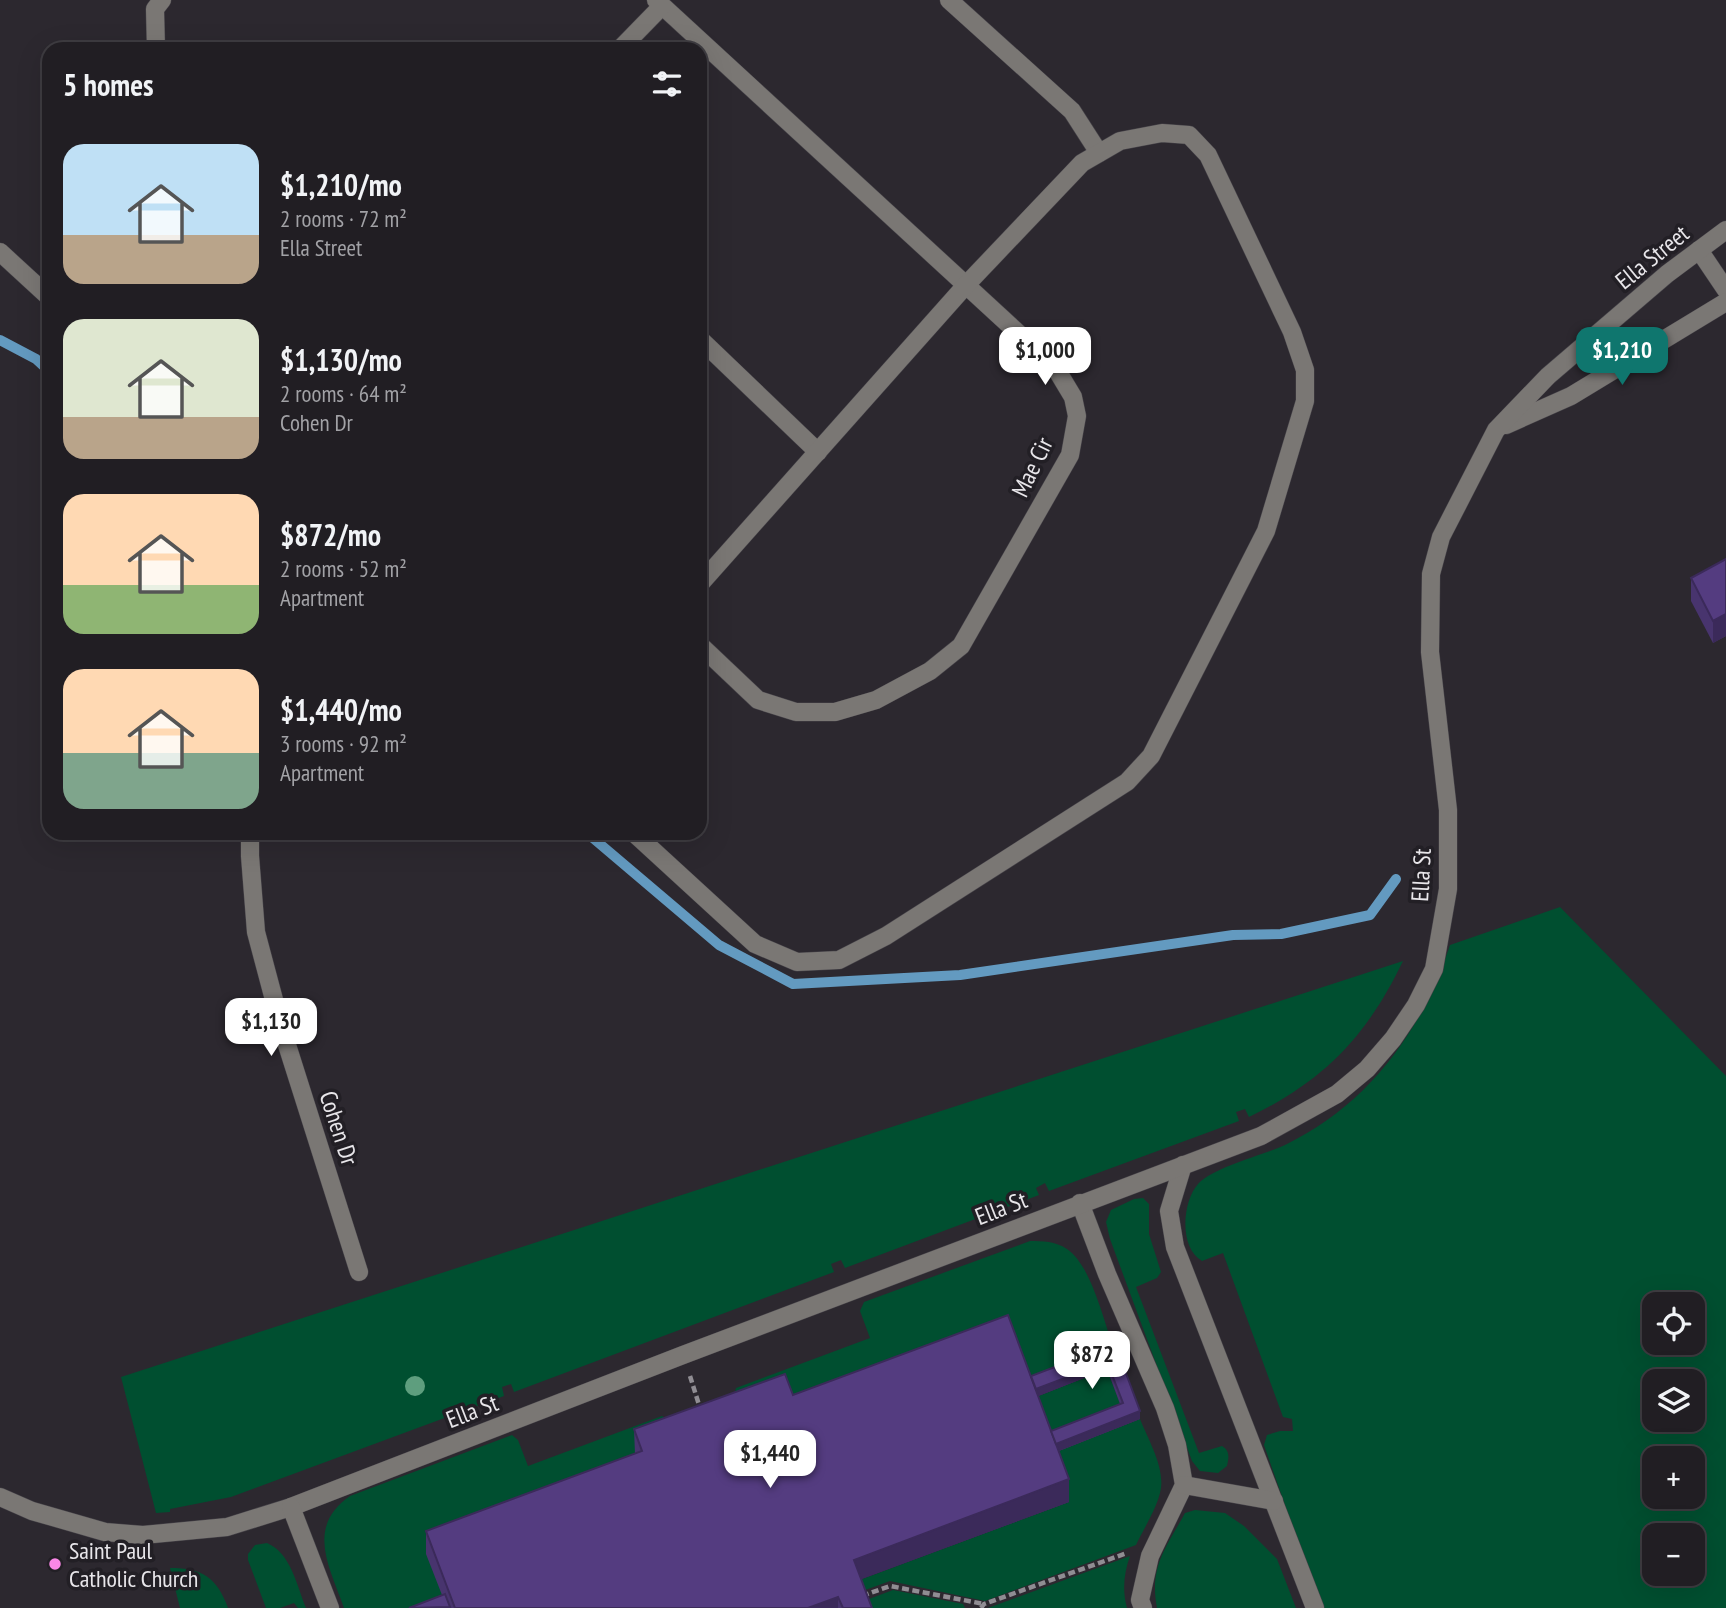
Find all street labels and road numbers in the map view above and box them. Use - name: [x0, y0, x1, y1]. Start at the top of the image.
- street label: Ella Street: [1609, 218, 1695, 296]
- street label: Mae Cir: [1004, 432, 1060, 502]
- street label: Ella St: [1404, 847, 1438, 902]
- street label: Cohen Dr: [313, 1087, 366, 1169]
- street label: Ella St: [971, 1184, 1032, 1232]
- street label: Ella St: [442, 1387, 503, 1435]

